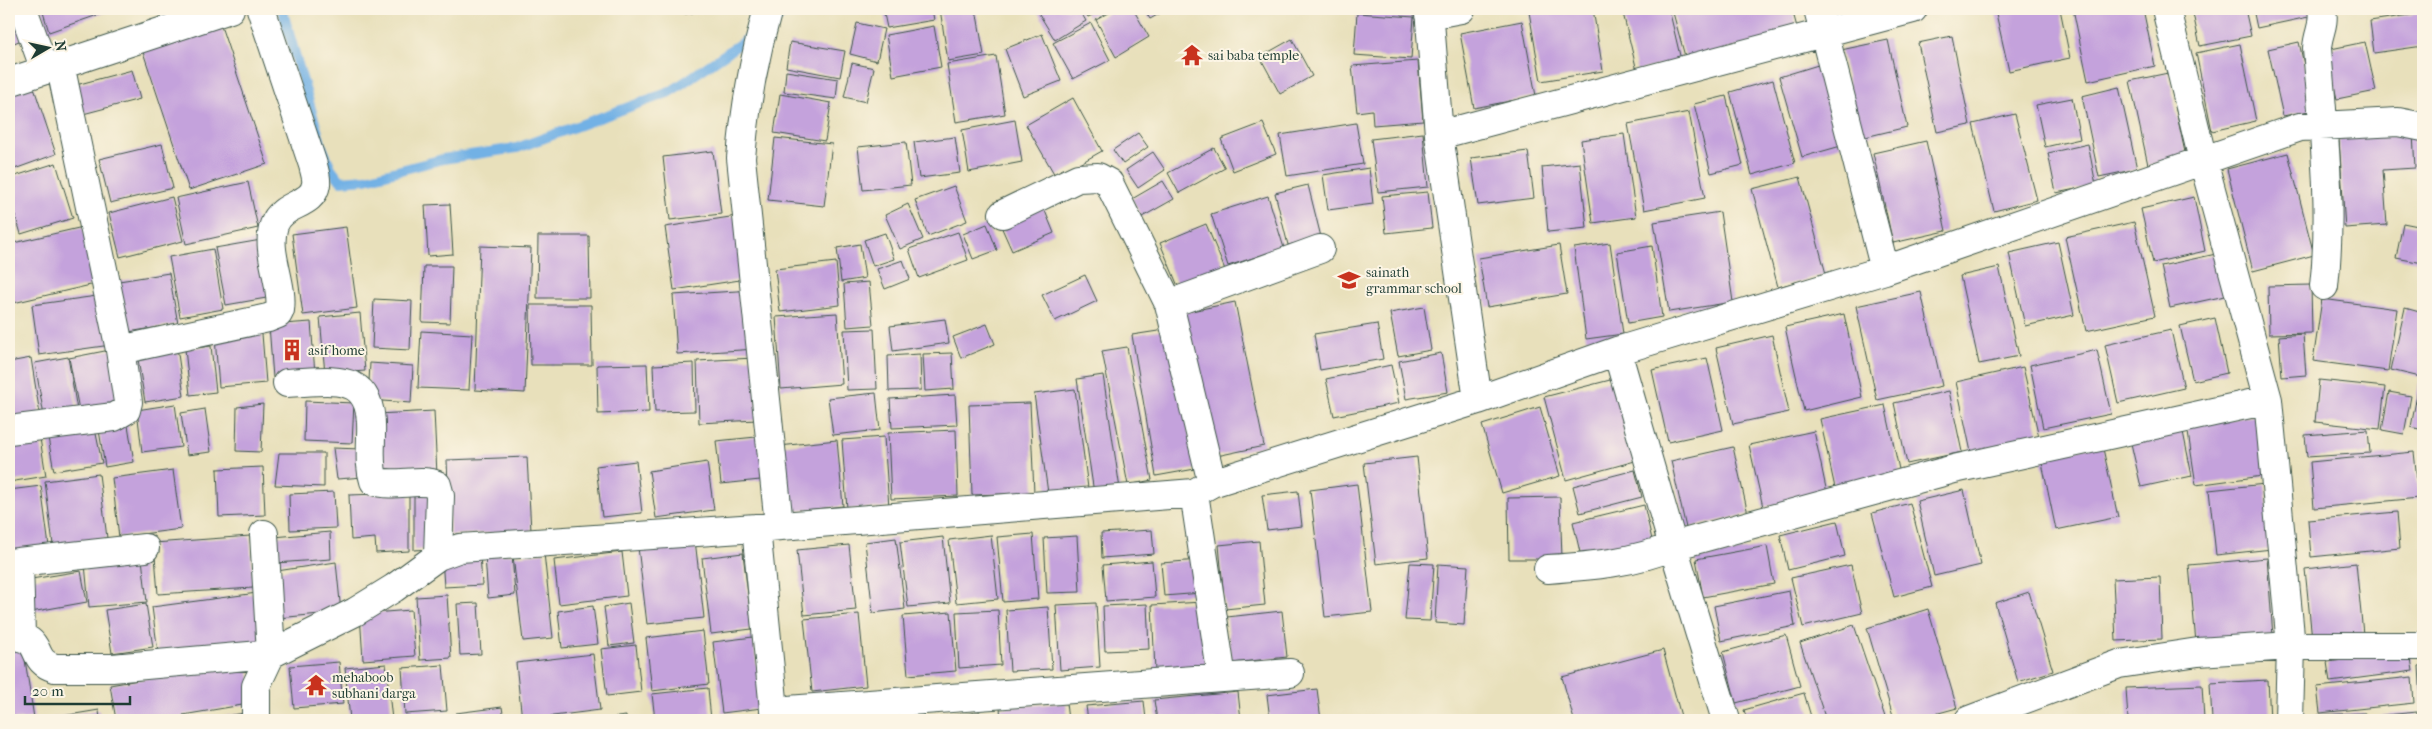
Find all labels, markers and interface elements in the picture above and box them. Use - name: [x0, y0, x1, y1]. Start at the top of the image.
- north arrow: [22, 22, 72, 72]
- text: N: [51, 39, 70, 53]
- temple icon: sai baba temple: [1179, 42, 1205, 68]
- place label: sai baba temple: [1208, 47, 1299, 64]
- place label: sainath grammar school: [1366, 264, 1462, 297]
- school or university icon: sainath grammar school: [1336, 267, 1362, 293]
- building icon: asif home: [279, 337, 305, 363]
- place label: asif home: [308, 342, 365, 359]
- place label: mehaboob subhani darga: [332, 669, 416, 702]
- temple icon: mehaboob subhani darga: [303, 672, 329, 698]
- scale bar: [25, 674, 130, 706]
- text: 20 m: [32, 682, 64, 700]

